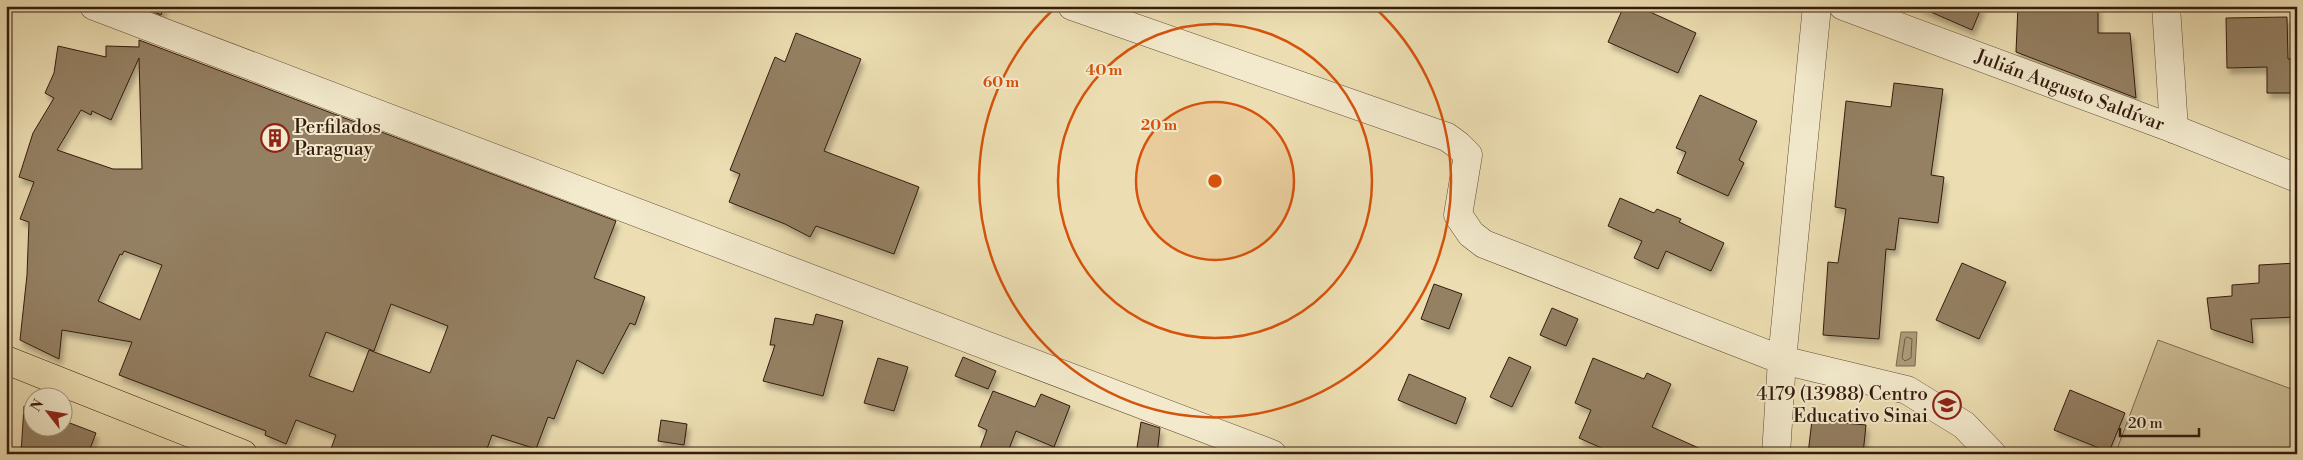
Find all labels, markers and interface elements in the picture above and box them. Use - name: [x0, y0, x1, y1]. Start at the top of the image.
- street label: Julián Augusto Saldívar: [1971, 44, 2168, 136]
- text: 40 m: [1085, 61, 1123, 80]
- text: 60 m: [983, 73, 1020, 92]
- place label: Perfilados Paraguay: [294, 115, 381, 161]
- text: 20 m: [1141, 116, 1178, 135]
- building icon: Perfilados Paraguay: [260, 123, 290, 153]
- centre of rings: [1206, 172, 1224, 190]
- place label: 4179 (13988) Centro Educativo Sinai: [1756, 382, 1928, 428]
- north arrow: [22, 388, 72, 438]
- school or university icon: 4179 (13988) Centro Educativo Sinai: [1932, 390, 1962, 420]
- text: N: [27, 396, 48, 415]
- scale bar: [2120, 405, 2199, 437]
- text: 20 m: [2128, 414, 2163, 433]

